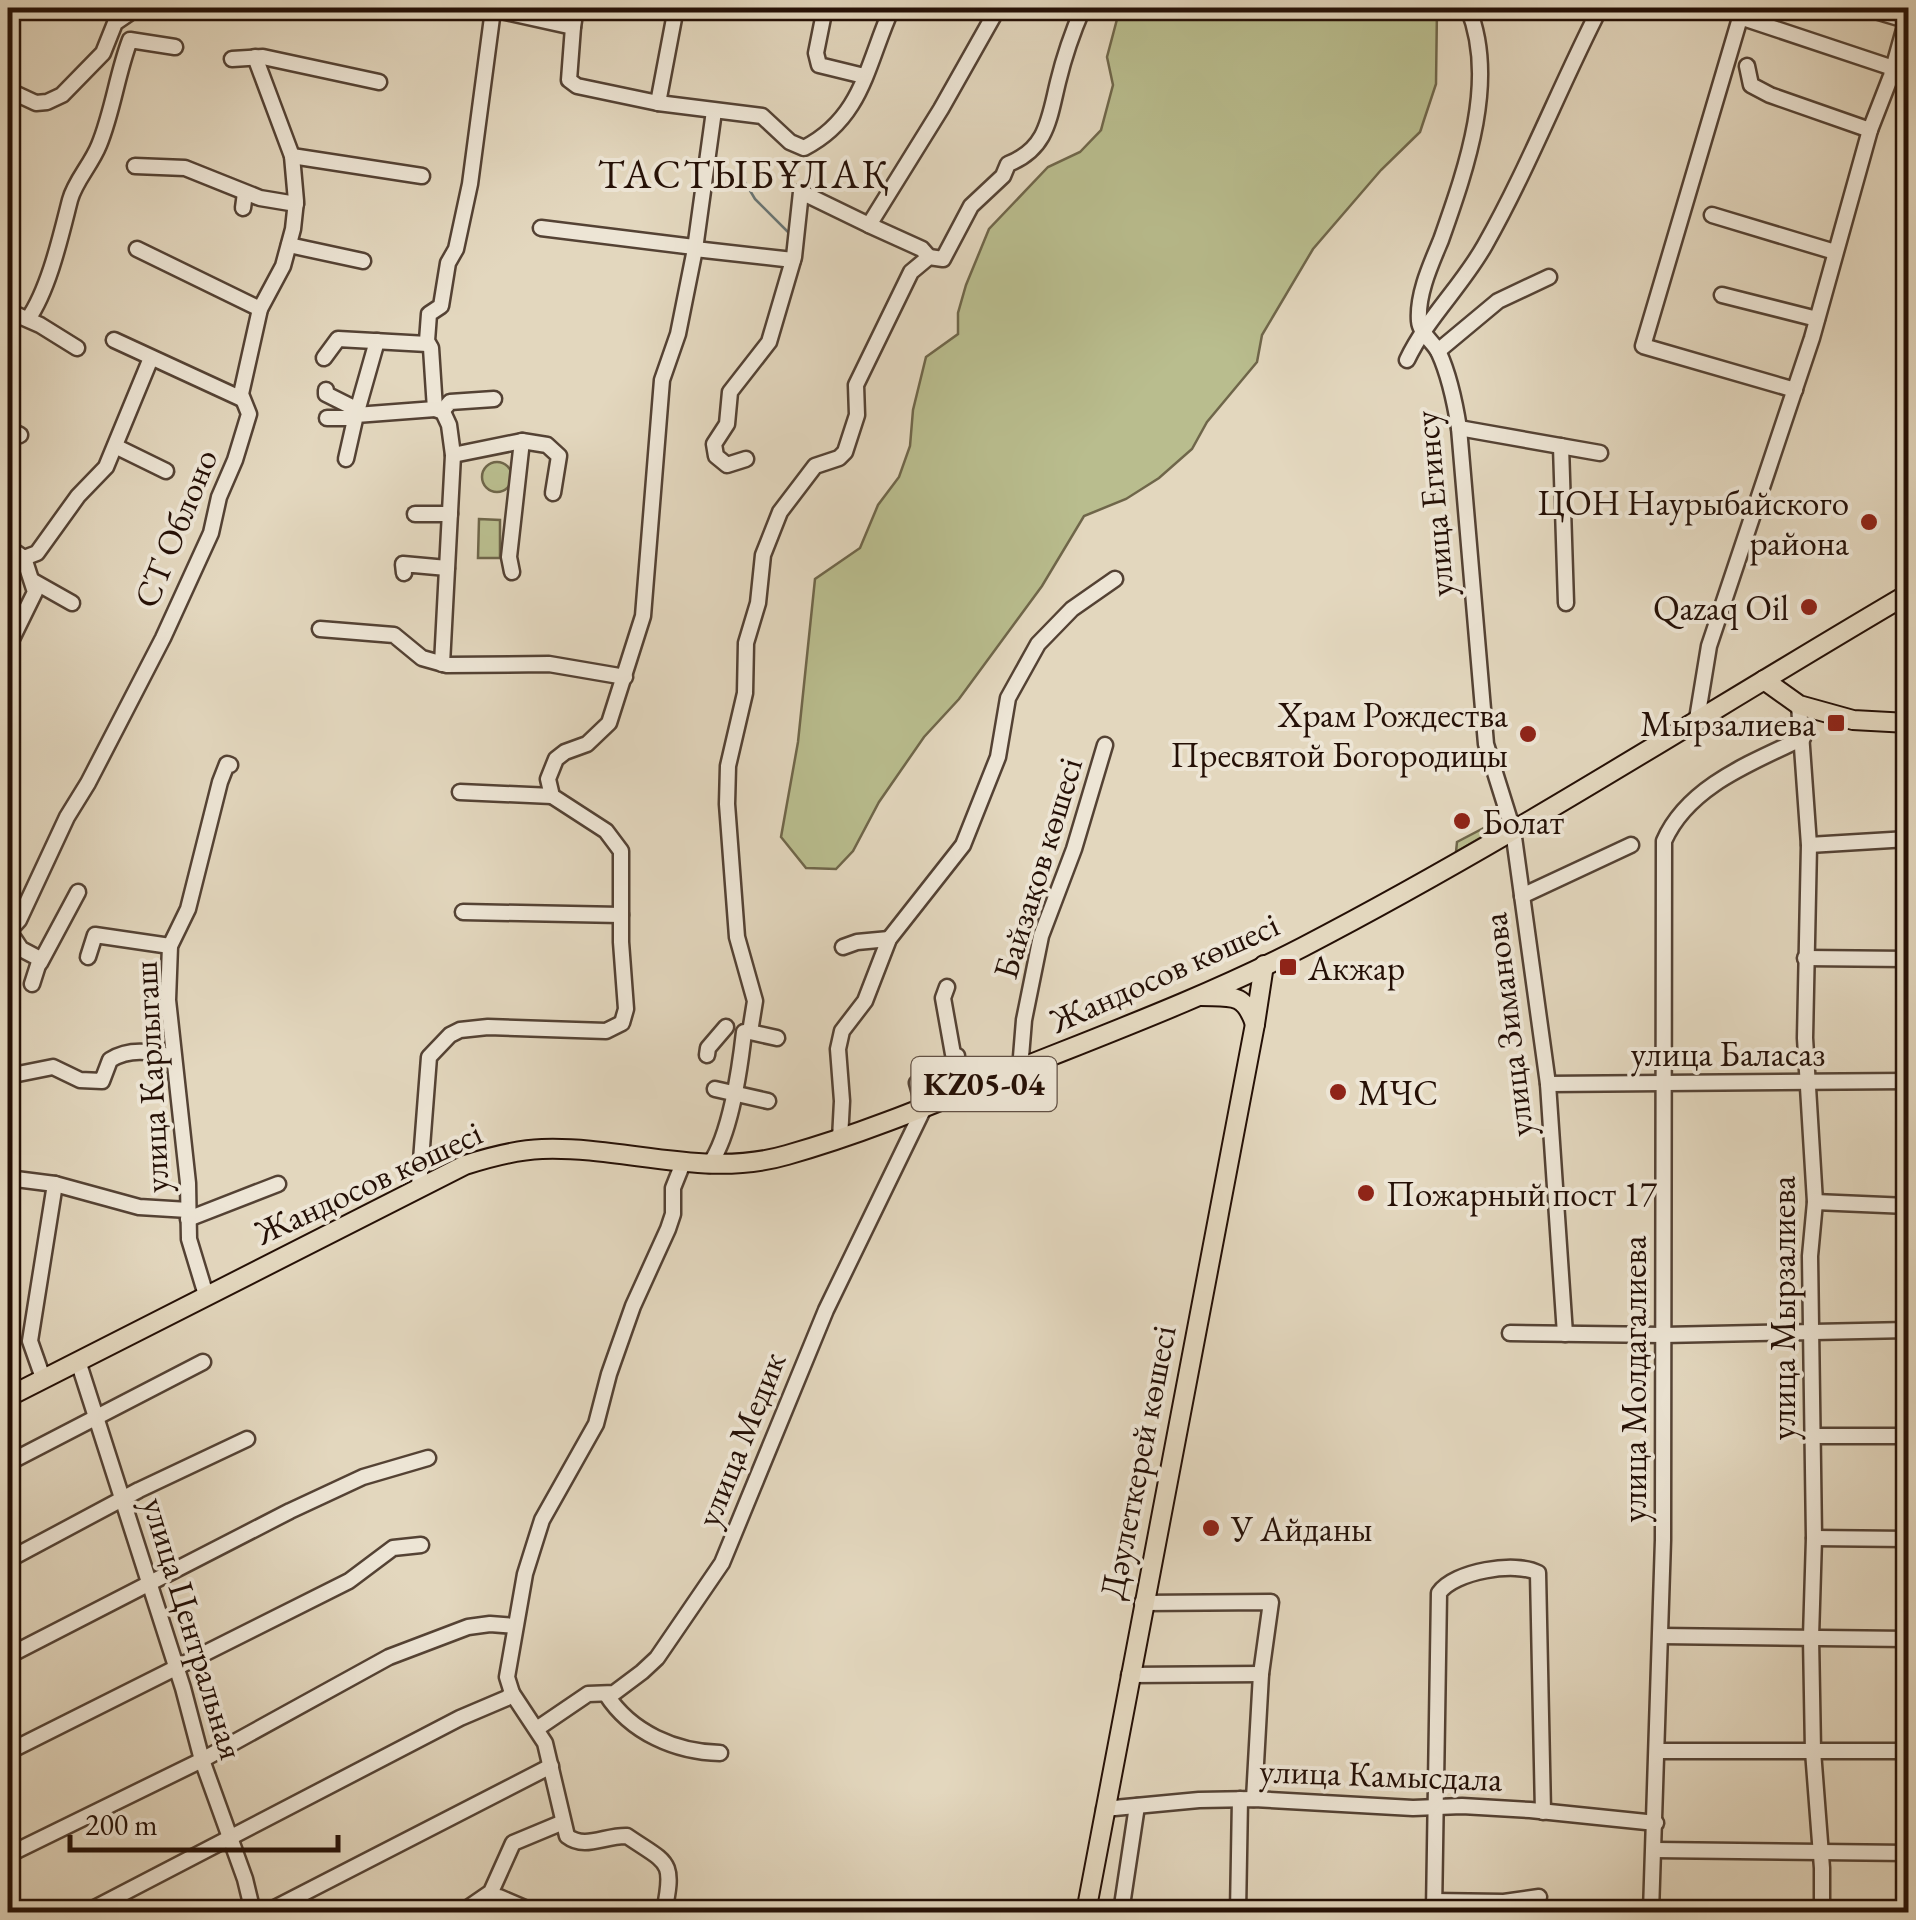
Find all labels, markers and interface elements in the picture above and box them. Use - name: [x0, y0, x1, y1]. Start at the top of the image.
- district label: ТАСТЫБҰЛАҚ: [598, 148, 890, 200]
- street label: улица Егинсу: [1402, 408, 1465, 599]
- street label: СТ Облоно: [123, 442, 227, 614]
- place label: ЦОН Наурыбайского района: [1538, 480, 1849, 566]
- marker: ЦОН Наурыбайского района: [1858, 511, 1880, 533]
- place label: Qazaq Oil: [1653, 585, 1789, 630]
- marker: Qazaq Oil: [1798, 596, 1820, 618]
- place label: Храм Рождества Пресвятой Богородицы: [1170, 692, 1508, 778]
- place label: Мырзалиева: [1640, 701, 1816, 747]
- marker: Мырзалиева: [1825, 712, 1847, 734]
- marker: Храм Рождества Пресвятой Богородицы: [1517, 723, 1539, 745]
- street label: Байзақов көшесі: [982, 752, 1092, 984]
- place label: Болат: [1482, 799, 1564, 844]
- marker: Болат: [1451, 810, 1473, 832]
- street label: Жандосов көшесі: [1041, 901, 1286, 1043]
- street label: улица Зиманова: [1471, 910, 1544, 1140]
- place label: Акжар: [1307, 945, 1405, 991]
- marker: Акжар: [1277, 956, 1299, 978]
- street label: улица Карлыгаш: [121, 960, 180, 1194]
- street label: улица Баласаз: [1631, 1031, 1825, 1077]
- road number: KZ05-04: [912, 1057, 1056, 1111]
- place label: МЧС: [1358, 1070, 1438, 1115]
- marker: МЧС: [1327, 1081, 1349, 1103]
- street label: Жандосов көшесі: [246, 1110, 489, 1255]
- place label: Пожарный пост 17: [1386, 1171, 1657, 1217]
- street label: улица Мырзалиева: [1760, 1176, 1806, 1440]
- marker: Пожарный пост 17: [1355, 1182, 1377, 1204]
- street label: улица Молдагалиева: [1611, 1236, 1657, 1522]
- street label: Дәулеткерей көшесі: [1088, 1321, 1187, 1603]
- street label: улица Медик: [685, 1345, 796, 1533]
- street label: улица Центральная: [132, 1491, 255, 1765]
- place label: У Айданы: [1230, 1506, 1373, 1551]
- marker: У Айданы: [1200, 1517, 1222, 1539]
- street label: улица Камысдала: [1259, 1747, 1503, 1802]
- scale bar: [70, 1790, 338, 1852]
- text: 200 m: [85, 1805, 158, 1844]

